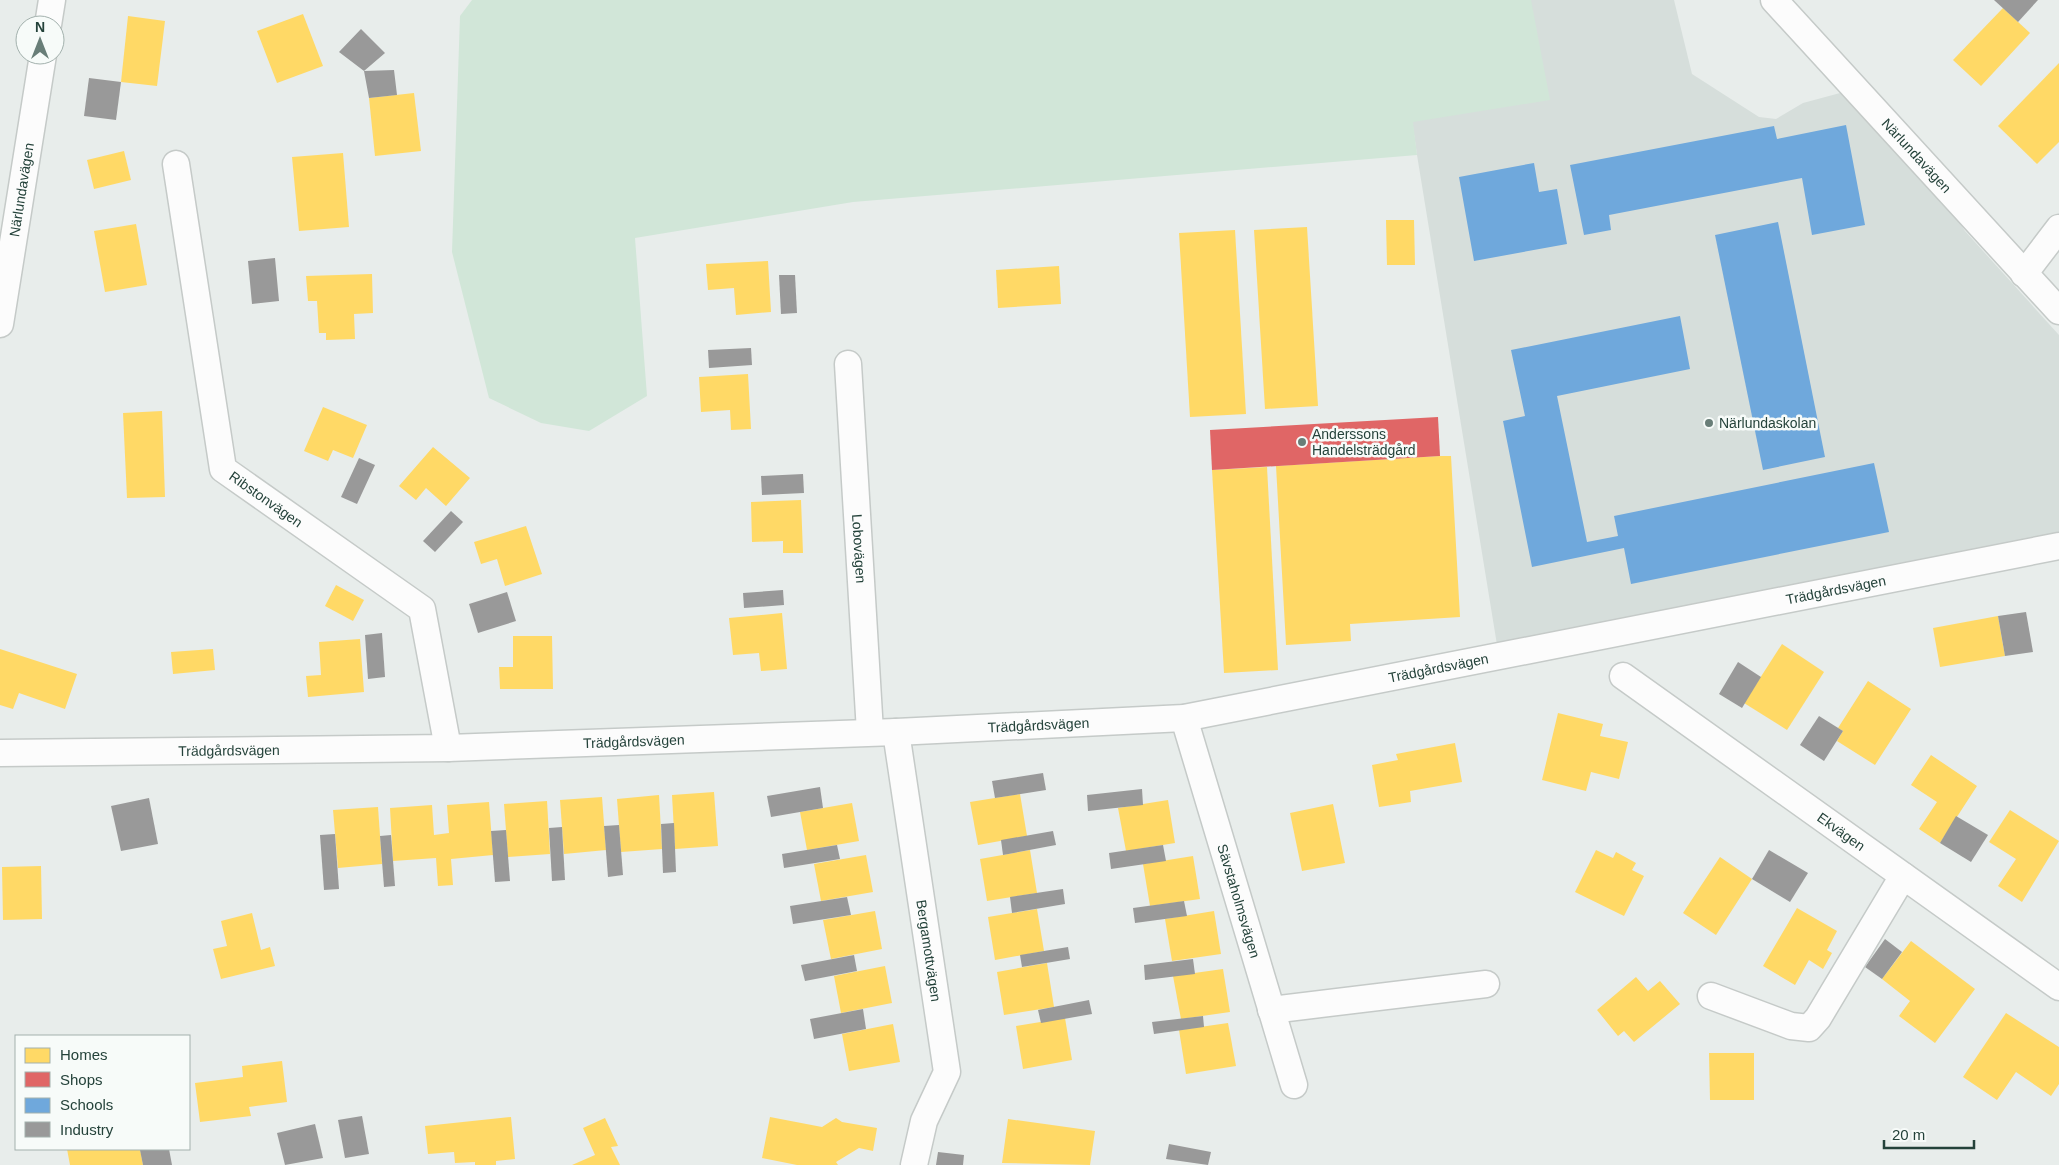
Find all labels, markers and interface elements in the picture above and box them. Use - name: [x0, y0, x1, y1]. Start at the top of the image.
- north arrow: [15, 15, 65, 65]
- text: N: [35, 19, 45, 35]
- street label: Närlundavägen: [1879, 115, 1955, 196]
- street label: Närlundavägen: [6, 141, 37, 238]
- place label: Närlundaskolan: [1719, 415, 1816, 431]
- marker: Närlundaskolan: [1703, 417, 1715, 429]
- place label: Anderssons Handelsträdgård: [1312, 426, 1416, 458]
- marker: Anderssons Handelsträdgård: [1296, 436, 1308, 448]
- street label: Ribstonvägen: [226, 468, 306, 530]
- street label: Lobovägen: [849, 514, 869, 584]
- street label: Trädgårdsvägen: [1785, 572, 1887, 608]
- street label: Trädgårdsvägen: [1387, 650, 1490, 686]
- street label: Trädgårdsvägen: [987, 715, 1090, 736]
- street label: Trädgårdsvägen: [583, 732, 685, 751]
- street label: Trädgårdsvägen: [178, 742, 280, 759]
- street label: Ekvägen: [1814, 809, 1868, 854]
- street label: Sävstaholmsvägen: [1214, 842, 1263, 960]
- street label: Bergamottvägen: [913, 899, 944, 1003]
- legend: [15, 1035, 190, 1150]
- text: Homes: [60, 1046, 108, 1063]
- text: Shops: [60, 1071, 103, 1088]
- text: Schools: [60, 1096, 113, 1113]
- scale bar: [1884, 1118, 1974, 1150]
- text: Industry: [60, 1121, 114, 1138]
- text: 20 m: [1892, 1126, 1925, 1143]

